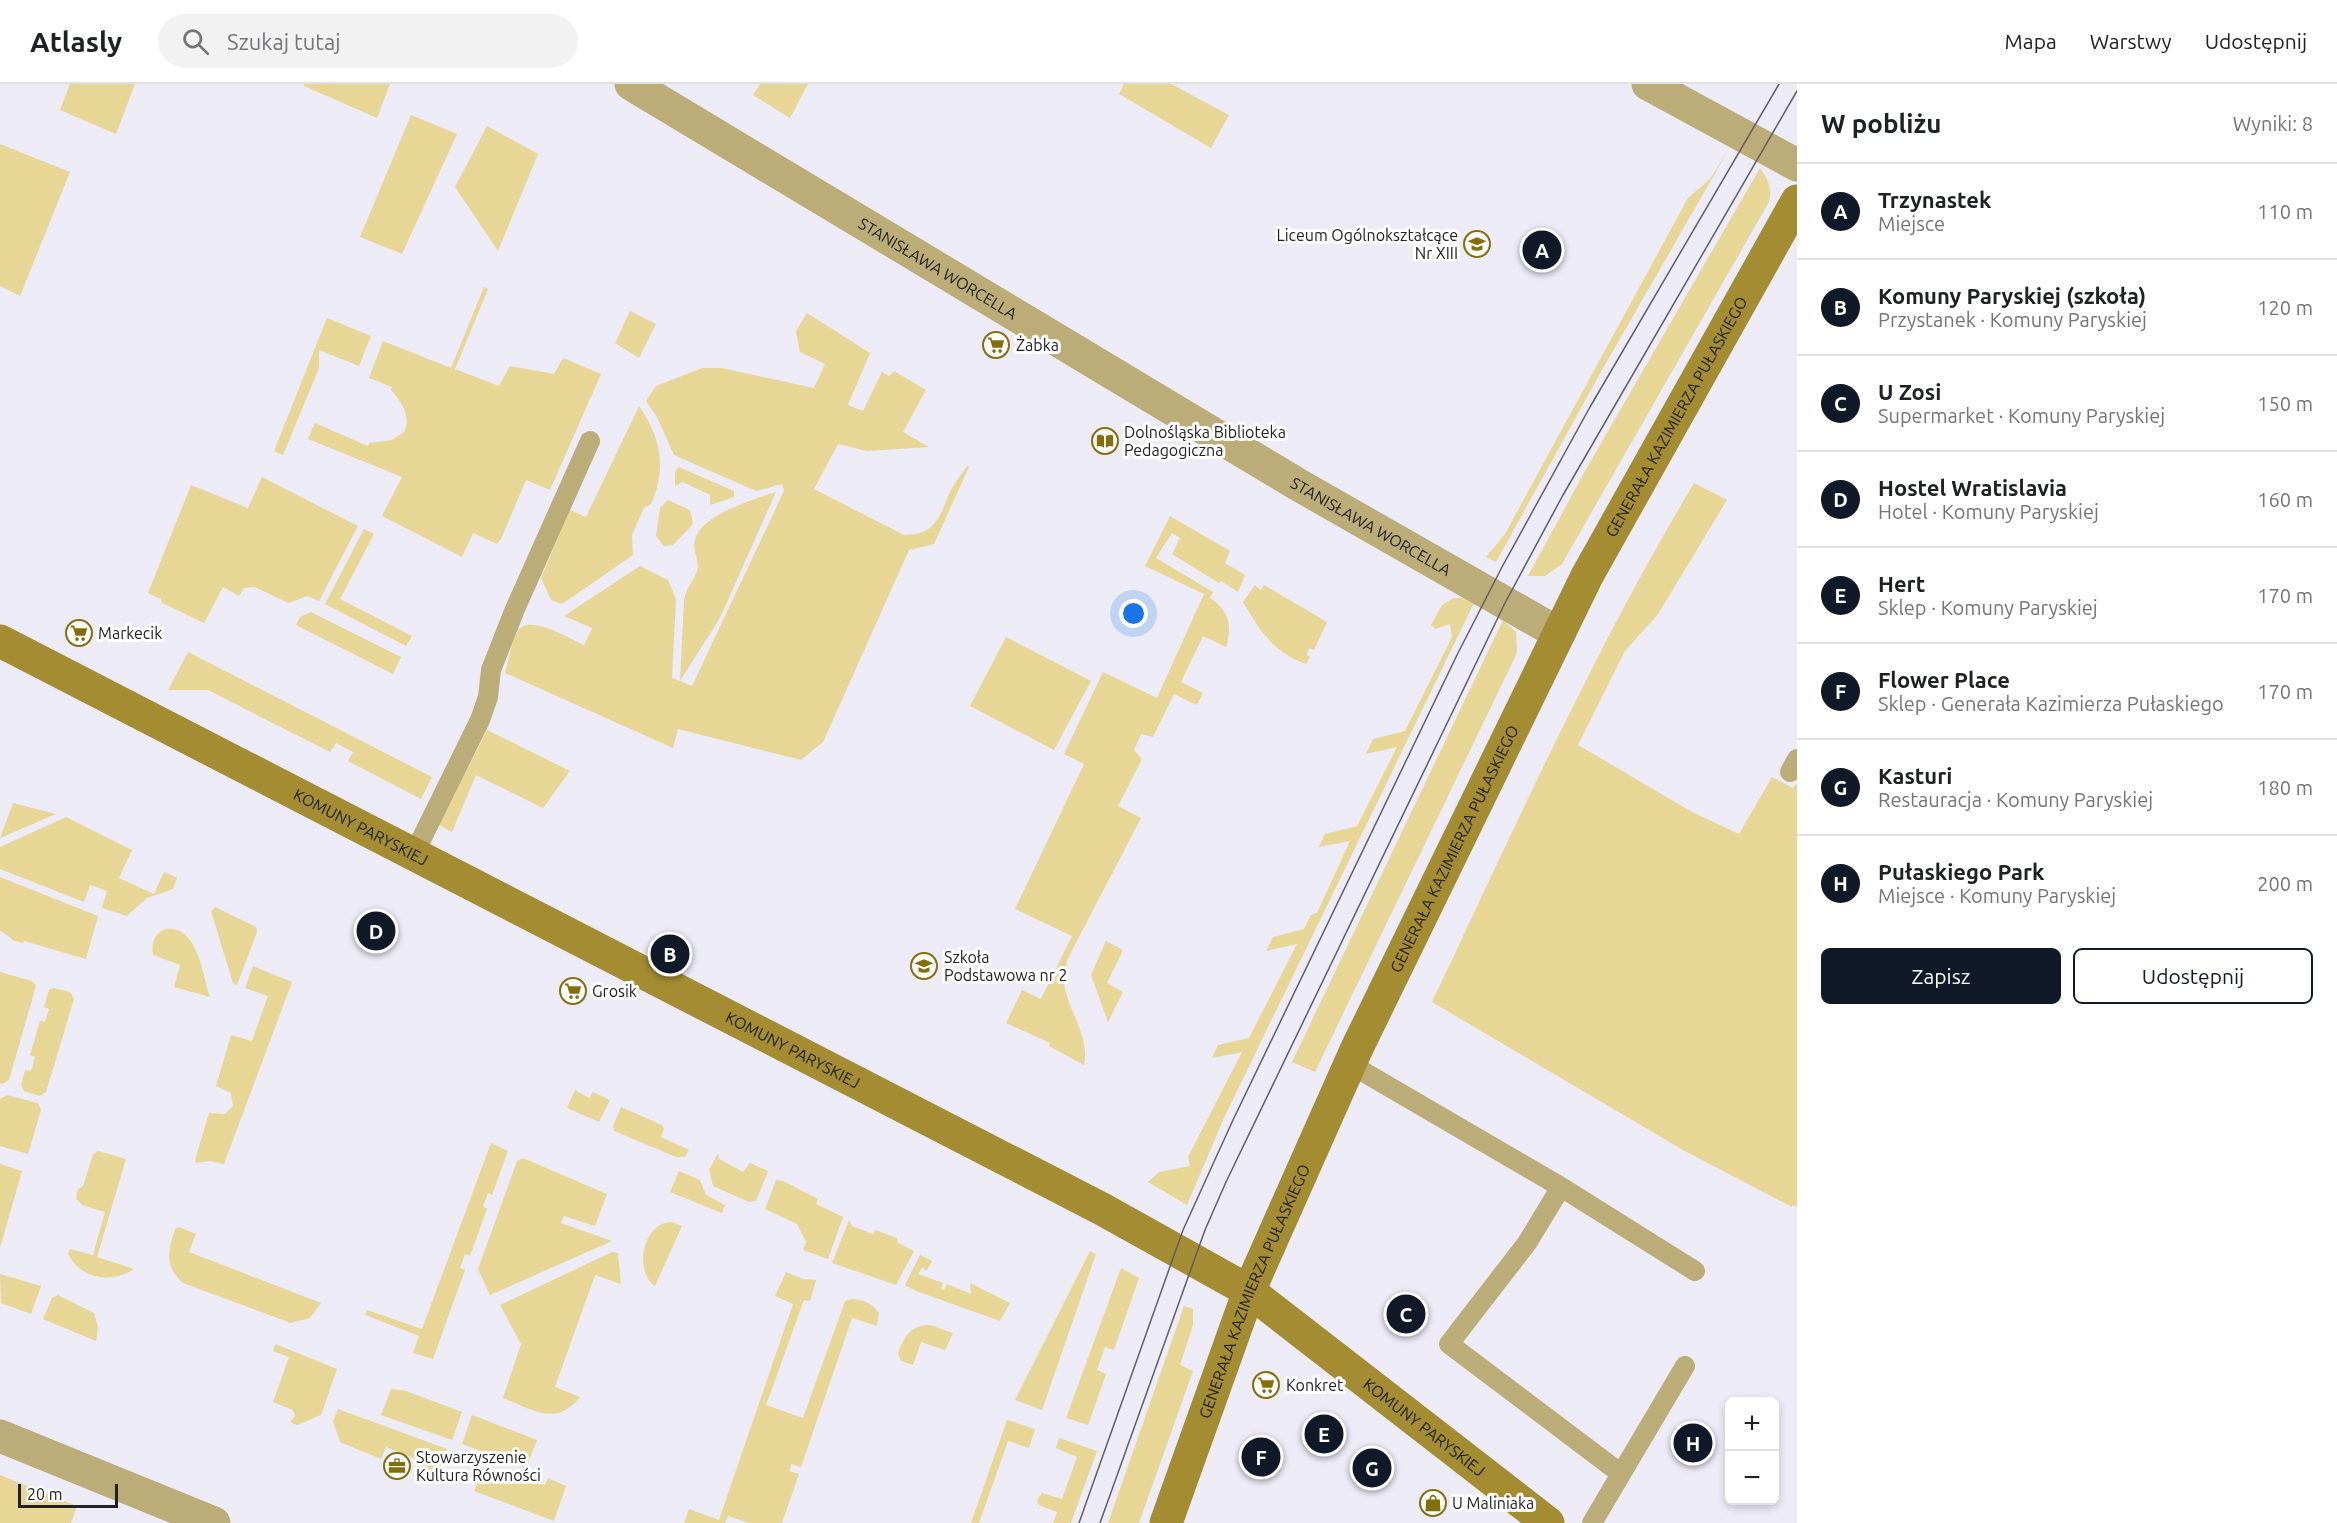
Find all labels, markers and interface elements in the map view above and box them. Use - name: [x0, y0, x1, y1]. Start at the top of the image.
- search box: [158, 14, 578, 68]
- icon: search: [179, 25, 212, 58]
- text: Atlasly: [30, 26, 122, 57]
- text: Szukaj tutaj: [227, 29, 341, 54]
- text: Mapa: [2005, 29, 2057, 53]
- text: Warstwy: [2090, 29, 2172, 53]
- text: Udostępnij: [2205, 29, 2307, 53]
- text: W pobliżu: [1821, 109, 1942, 138]
- text: Wyniki: 8: [2233, 112, 2313, 135]
- text: Trzynastek: [1878, 187, 1991, 212]
- text: A: [1833, 200, 1848, 223]
- text: 110 m: [2257, 200, 2313, 223]
- text: Miejsce: [1878, 212, 1945, 235]
- street label: STANISŁAWA WORCELLA: [855, 214, 1021, 323]
- place label: Liceum Ogólnokształcące Nr XIII: [1277, 226, 1458, 262]
- pin: A: [1522, 228, 1562, 272]
- school or university icon: Liceum Ogólnokształcące Nr XIII: [1462, 229, 1492, 259]
- text: Komuny Paryskiej (szkoła): [1878, 283, 2146, 308]
- street label: GENERAŁA KAZIMIERZA PUŁASKIEGO: [1602, 293, 1751, 540]
- text: B: [1834, 296, 1847, 319]
- text: 120 m: [2257, 296, 2313, 319]
- text: Przystanek · Komuny Paryskiej: [1878, 308, 2147, 331]
- supermarket icon: Żabka: [981, 330, 1011, 360]
- place label: Żabka: [1016, 336, 1059, 354]
- text: U Zosi: [1878, 379, 1941, 404]
- text: C: [1834, 392, 1847, 415]
- text: 150 m: [2257, 392, 2313, 415]
- text: Supermarket · Komuny Paryskiej: [1878, 404, 2165, 427]
- place label: Dolnośląska Biblioteka Pedagogiczna: [1124, 423, 1286, 459]
- library icon: Dolnośląska Biblioteka Pedagogiczna: [1090, 426, 1120, 456]
- street label: STANISŁAWA WORCELLA: [1288, 473, 1455, 579]
- text: Hostel Wratislavia: [1878, 475, 2067, 500]
- text: D: [1833, 488, 1848, 511]
- text: 160 m: [2257, 488, 2313, 511]
- text: Hotel · Komuny Paryskiej: [1878, 500, 2099, 523]
- text: Hert: [1878, 571, 1925, 596]
- text: E: [1835, 584, 1846, 607]
- text: 170 m: [2257, 584, 2313, 607]
- text: Sklep · Komuny Paryskiej: [1878, 596, 2098, 619]
- your location: [1119, 599, 1148, 628]
- supermarket icon: Markecik: [64, 618, 94, 648]
- place label: Markecik: [98, 624, 162, 642]
- text: Flower Place: [1878, 667, 2010, 692]
- text: F: [1835, 680, 1846, 703]
- text: 170 m: [2257, 680, 2313, 703]
- text: Sklep · Generała Kazimierza Pułaskiego: [1878, 692, 2224, 715]
- street label: GENERAŁA KAZIMIERZA PUŁASKIEGO: [1386, 722, 1522, 975]
- text: Kasturi: [1878, 763, 1952, 788]
- text: G: [1834, 776, 1847, 799]
- text: 180 m: [2257, 776, 2313, 799]
- street label: KOMUNY PARYSKIEJ: [291, 785, 431, 869]
- text: Restauracja · Komuny Paryskiej: [1878, 788, 2153, 811]
- text: Pułaskiego Park: [1878, 859, 2044, 884]
- text: H: [1833, 872, 1848, 895]
- text: 200 m: [2257, 872, 2313, 895]
- text: Miejsce · Komuny Paryskiej: [1878, 884, 2116, 907]
- pin: D: [356, 908, 395, 954]
- pin: B: [650, 932, 690, 976]
- place label: Szkoła Podstawowa nr 2: [944, 948, 1067, 984]
- button: Zapisz: [1821, 948, 2061, 1004]
- button: Udostępnij: [2073, 948, 2313, 1004]
- school or university icon: Szkoła Podstawowa nr 2: [909, 951, 939, 981]
- supermarket icon: Grosik: [558, 976, 588, 1006]
- place label: Grosik: [592, 982, 637, 1000]
- street label: KOMUNY PARYSKIEJ: [723, 1008, 863, 1092]
- street label: GENERAŁA KAZIMIERZA PUŁASKIEGO: [1195, 1161, 1313, 1421]
- pin: C: [1386, 1292, 1426, 1336]
- supermarket icon: Konkret: [1251, 1370, 1281, 1400]
- street label: KOMUNY PARYSKIEJ: [1360, 1374, 1489, 1480]
- place label: Konkret: [1286, 1376, 1344, 1394]
- map controls: [1725, 1397, 1779, 1505]
- button: +: [1725, 1397, 1779, 1451]
- pin: E: [1304, 1412, 1344, 1456]
- pin: H: [1674, 1420, 1712, 1466]
- pin: F: [1242, 1434, 1280, 1480]
- pin: G: [1352, 1446, 1392, 1490]
- place label: Stowarzyszenie Kultura Równości: [416, 1448, 541, 1484]
- office icon: Stowarzyszenie Kultura Równości: [382, 1451, 412, 1481]
- button: −: [1725, 1451, 1779, 1505]
- scale bar: [18, 1481, 118, 1508]
- text: 20 m: [27, 1485, 63, 1503]
- shop icon: U Maliniaka: [1418, 1488, 1448, 1518]
- place label: U Maliniaka: [1452, 1494, 1534, 1512]

